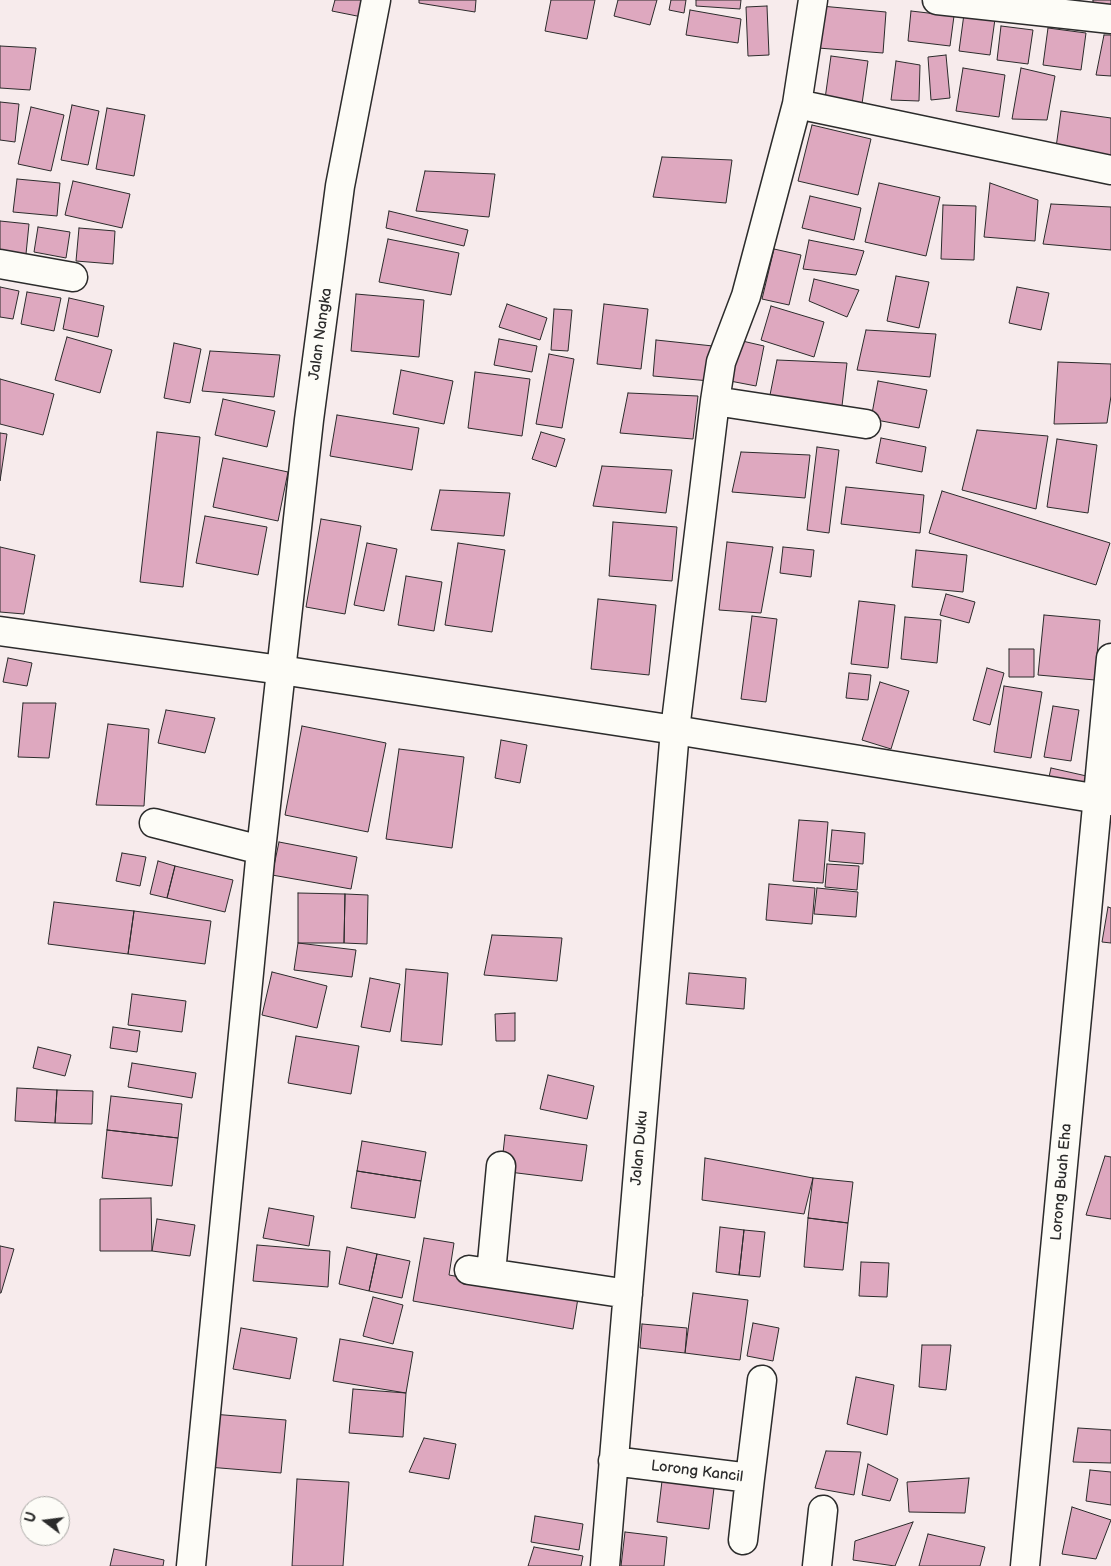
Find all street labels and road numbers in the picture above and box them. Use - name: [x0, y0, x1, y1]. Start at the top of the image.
- street label: Jalan Nangka: [306, 287, 336, 381]
- street label: Jalan Duku: [628, 1110, 652, 1186]
- street label: Lorong Buah Eha: [1048, 1123, 1076, 1241]
- street label: Lorong Kancil: [650, 1457, 744, 1487]

